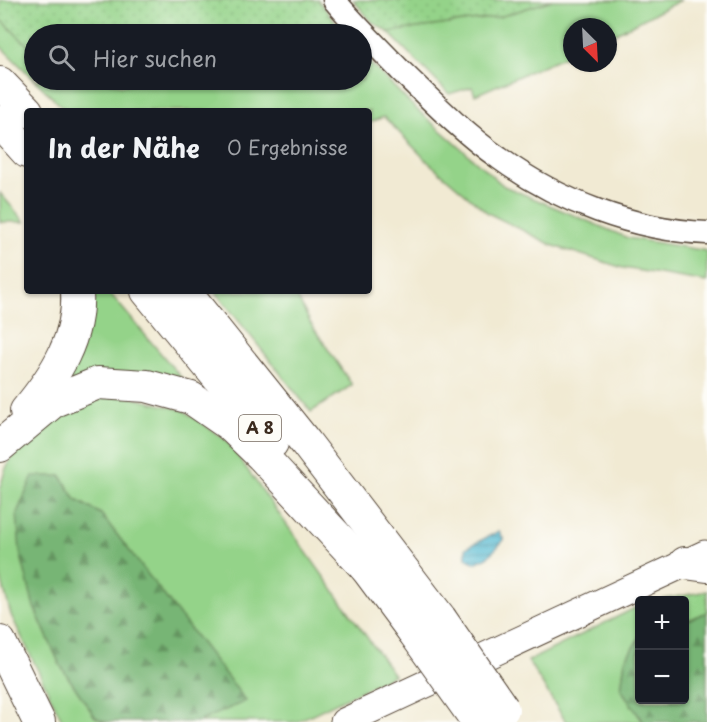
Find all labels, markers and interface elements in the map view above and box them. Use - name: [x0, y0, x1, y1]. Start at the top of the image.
- north arrow: [563, 18, 617, 72]
- search box: [24, 24, 372, 90]
- icon: search: [45, 41, 78, 74]
- text: Hier suchen: [93, 41, 217, 74]
- text: In der Nähe: [48, 128, 200, 167]
- text: 0 Ergebnisse: [227, 132, 348, 162]
- road number: A 8: [239, 415, 281, 441]
- map controls: [635, 596, 689, 704]
- button: +: [635, 596, 689, 650]
- button: −: [635, 650, 689, 704]

